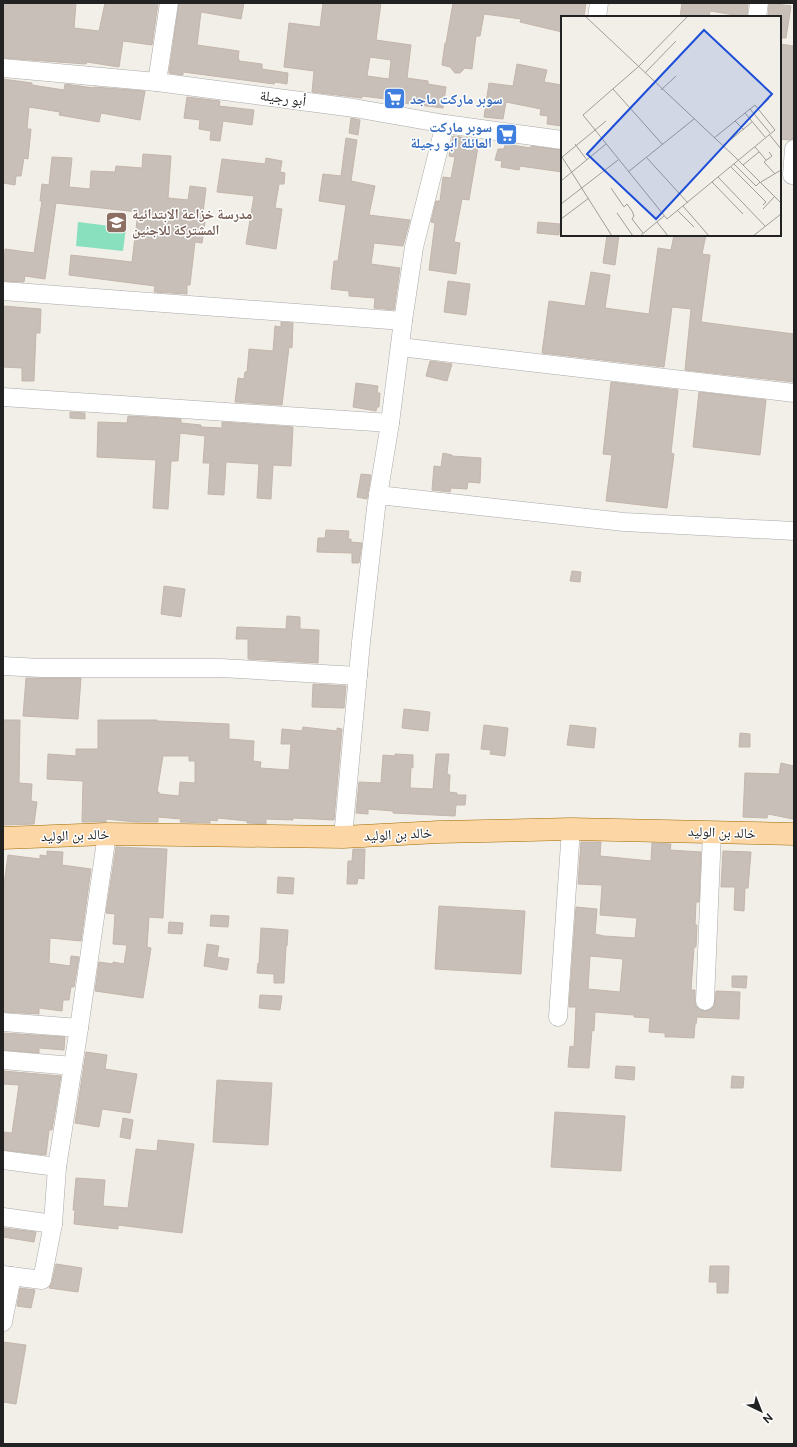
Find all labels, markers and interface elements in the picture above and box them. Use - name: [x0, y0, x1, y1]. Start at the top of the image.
- inset map: [561, 16, 781, 236]
- supermarket icon: سوبر ماركت ماجد: [382, 86, 408, 112]
- street label: أبو رجيلة: [259, 87, 307, 110]
- place label: سوبر ماركت ماجد: [410, 91, 503, 108]
- place label: سوبر ماركت العائلة ابو رجيلة: [411, 119, 492, 152]
- supermarket icon: سوبر ماركت العائلة ابو رجيلة: [494, 122, 520, 148]
- place label: مدرسة خزاعة الابتدائية المشتركة للاجئين: [132, 206, 252, 239]
- school or university icon: مدرسة خزاعة الابتدائية المشتركة للاجئين: [104, 209, 130, 235]
- street label: خالد بن الوليد: [688, 823, 757, 842]
- street label: خالد بن الوليد: [363, 824, 433, 845]
- street label: خالد بن الوليد: [41, 826, 110, 845]
- north arrow: [741, 1391, 781, 1431]
- text: N: [761, 1411, 775, 1426]

